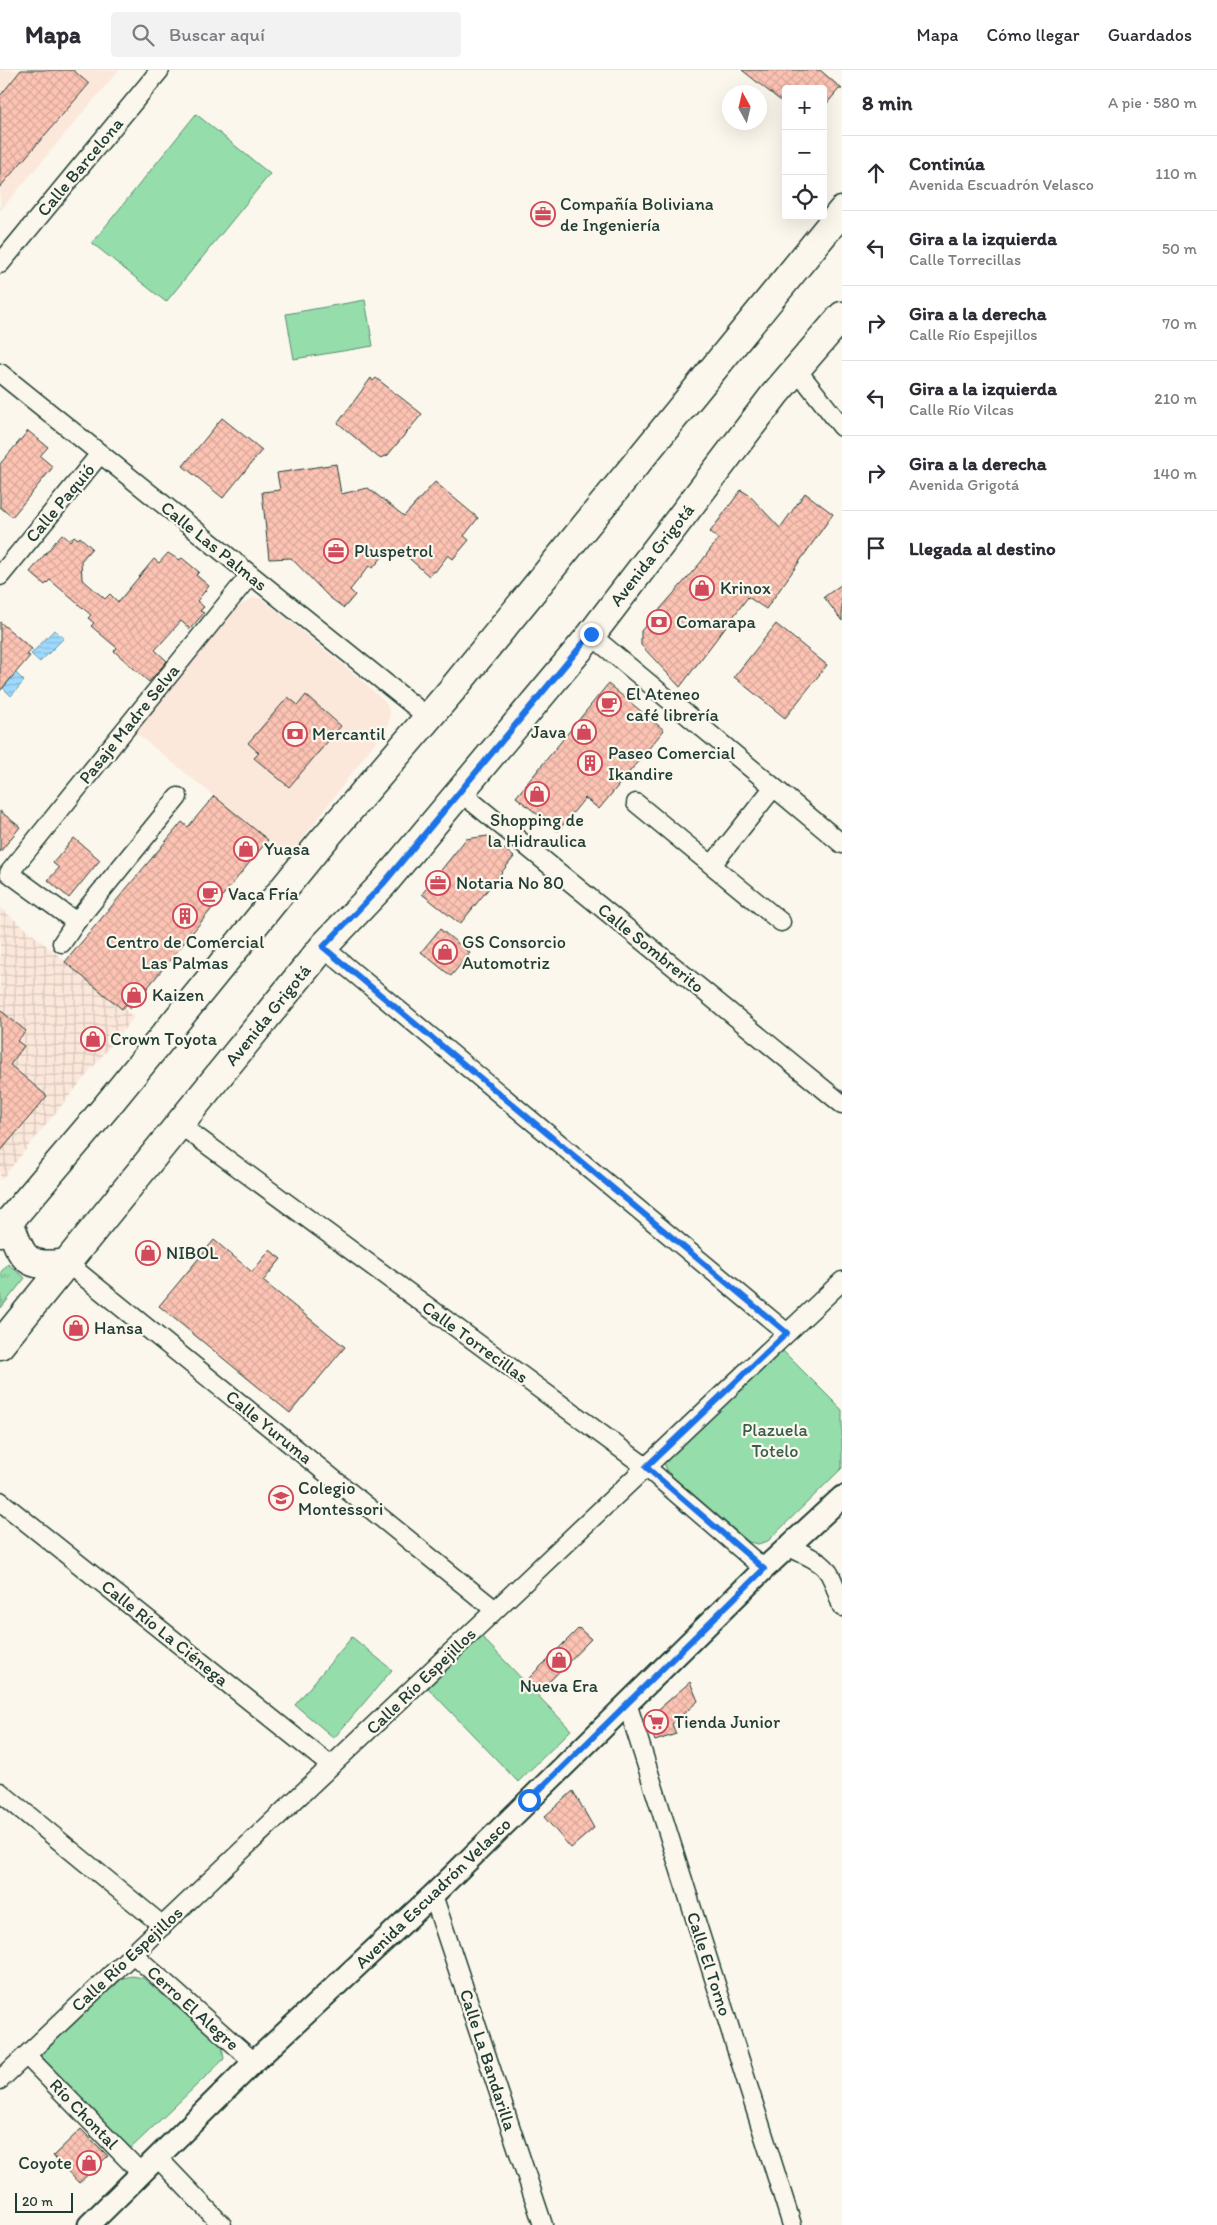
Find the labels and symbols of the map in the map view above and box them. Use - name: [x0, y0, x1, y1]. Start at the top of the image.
- north arrow: [722, 85, 767, 130]
- street label: Calle Barcelona: [32, 113, 128, 221]
- place label: Compañía Boliviana de Ingeniería: [560, 193, 714, 236]
- office icon: Compañía Boliviana de Ingeniería: [530, 201, 556, 227]
- street label: Calle Paquió: [21, 459, 99, 547]
- street label: Calle Las Palmas: [156, 496, 272, 596]
- street label: Avenida Grigotá: [605, 499, 699, 611]
- office icon: Pluspetrol: [323, 538, 349, 564]
- place label: Pluspetrol: [354, 540, 433, 562]
- shop icon: Krinox: [689, 575, 715, 601]
- place label: Krinox: [720, 577, 771, 599]
- bank icon: Comarapa: [646, 609, 672, 635]
- place label: Comarapa: [676, 611, 756, 633]
- route end: [580, 623, 603, 646]
- street label: Pasaje Madre Selva: [74, 659, 184, 788]
- place label: El Ateneo café librería: [626, 683, 720, 726]
- cafe icon: El Ateneo café librería: [596, 691, 622, 717]
- shop icon: Java: [571, 719, 597, 745]
- bank icon: Mercantil: [282, 721, 308, 747]
- place label: Java: [531, 721, 566, 743]
- place label: Mercantil: [312, 723, 386, 745]
- place label: Paseo Comercial Ikandire: [608, 742, 735, 785]
- building icon: Paseo Comercial Ikandire: [577, 750, 603, 776]
- shop icon: Shopping de la Hidraulica: [524, 781, 550, 807]
- place label: Shopping de la Hidraulica: [488, 809, 587, 852]
- shop icon: Yuasa: [233, 836, 259, 862]
- place label: Yuasa: [264, 838, 310, 860]
- office icon: Notaria No 80: [425, 870, 451, 896]
- place label: Notaria No 80: [456, 872, 564, 894]
- cafe icon: Vaca Fría: [197, 881, 223, 907]
- place label: Vaca Fría: [228, 883, 299, 905]
- street label: Calle Sombrerito: [593, 898, 709, 998]
- building icon: Centro de Comercial Las Palmas: [172, 903, 198, 929]
- place label: Centro de Comercial Las Palmas: [106, 931, 264, 974]
- place label: GS Consorcio Automotriz: [462, 931, 566, 974]
- shop icon: GS Consorcio Automotriz: [432, 939, 458, 965]
- street label: Avenida Grigotá: [220, 959, 316, 1070]
- shop icon: Kaizen: [121, 982, 147, 1008]
- place label: Kaizen: [152, 984, 205, 1006]
- shop icon: Crown Toyota: [80, 1026, 106, 1052]
- place label: Crown Toyota: [110, 1028, 218, 1050]
- shop icon: NIBOL: [135, 1240, 161, 1266]
- place label: NIBOL: [166, 1242, 218, 1264]
- street label: Calle Torrecillas: [417, 1296, 533, 1388]
- shop icon: Hansa: [63, 1315, 89, 1341]
- place label: Hansa: [94, 1317, 143, 1339]
- street label: Calle Yuruma: [221, 1385, 317, 1469]
- park label: Plazuela Totelo: [742, 1419, 809, 1462]
- place label: Colegio Montessori: [298, 1477, 383, 1520]
- school or university icon: Colegio Montessori: [268, 1485, 294, 1511]
- street label: Calle Río La Ciénega: [97, 1575, 234, 1691]
- street label: Calle Río Espejillos: [361, 1623, 481, 1739]
- shop icon: Nueva Era: [546, 1647, 572, 1673]
- place label: Nueva Era: [520, 1675, 599, 1697]
- supermarket icon: Tienda Junior: [643, 1709, 669, 1735]
- place label: Tienda Junior: [674, 1711, 781, 1733]
- route start: [518, 1789, 541, 1812]
- street label: Avenida Escuadrón Velasco: [351, 1813, 515, 1973]
- street label: Calle Río Espejillos: [67, 1902, 187, 2016]
- street label: Calle El Torno: [682, 1909, 736, 2019]
- street label: Cerro El Alegre: [142, 1961, 244, 2055]
- street label: Calle La Bandarilla: [455, 1987, 521, 2134]
- street label: Río Chontal: [45, 2074, 123, 2154]
- shop icon: Coyote: [76, 2150, 102, 2176]
- place label: Coyote: [18, 2152, 72, 2174]
- scale bar: [15, 2190, 72, 2213]

